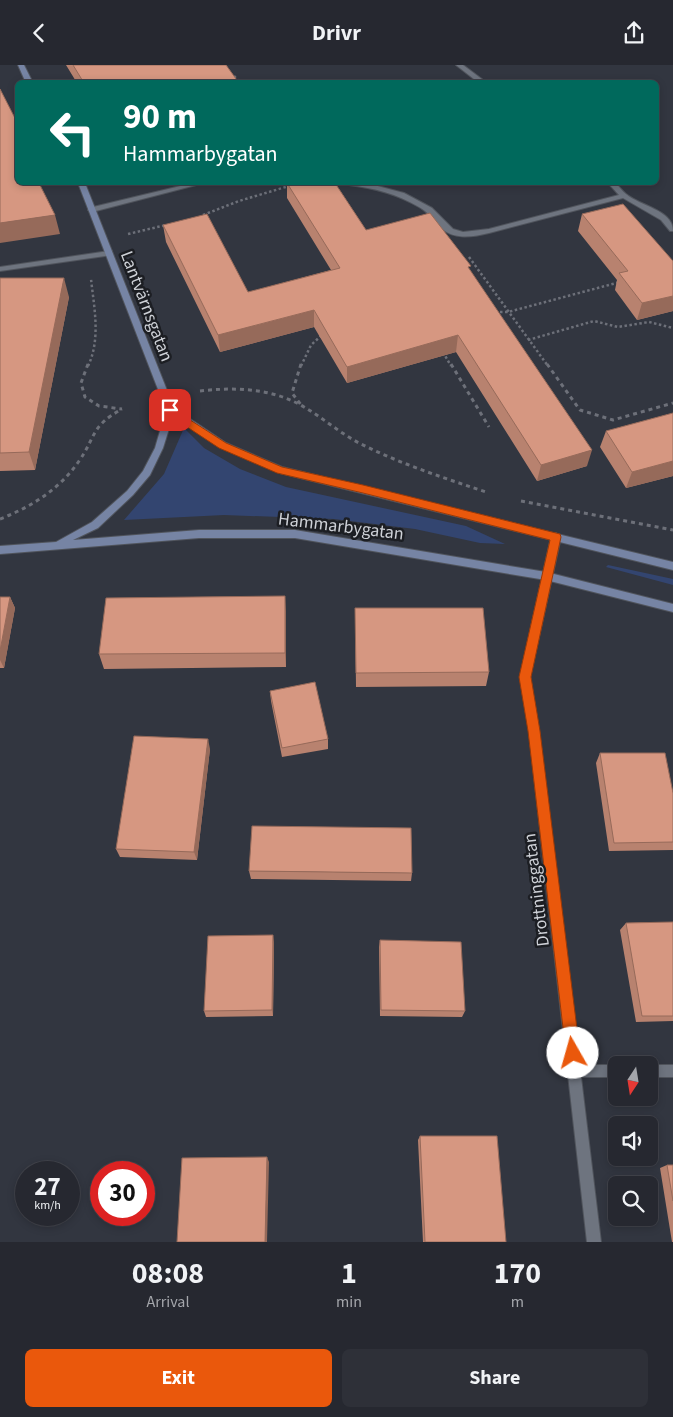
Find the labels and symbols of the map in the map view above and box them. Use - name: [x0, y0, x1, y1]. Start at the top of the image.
- street label: Lantvärnsgatan: [114, 247, 179, 365]
- pin: [149, 389, 191, 431]
- street label: Hammarbygatan: [277, 506, 405, 547]
- street label: Drottninggatan: [517, 832, 556, 948]
- position arrow: [546, 1026, 598, 1078]
- north arrow: [608, 1056, 658, 1106]
- speed limit sign: 30: [90, 1161, 155, 1226]

